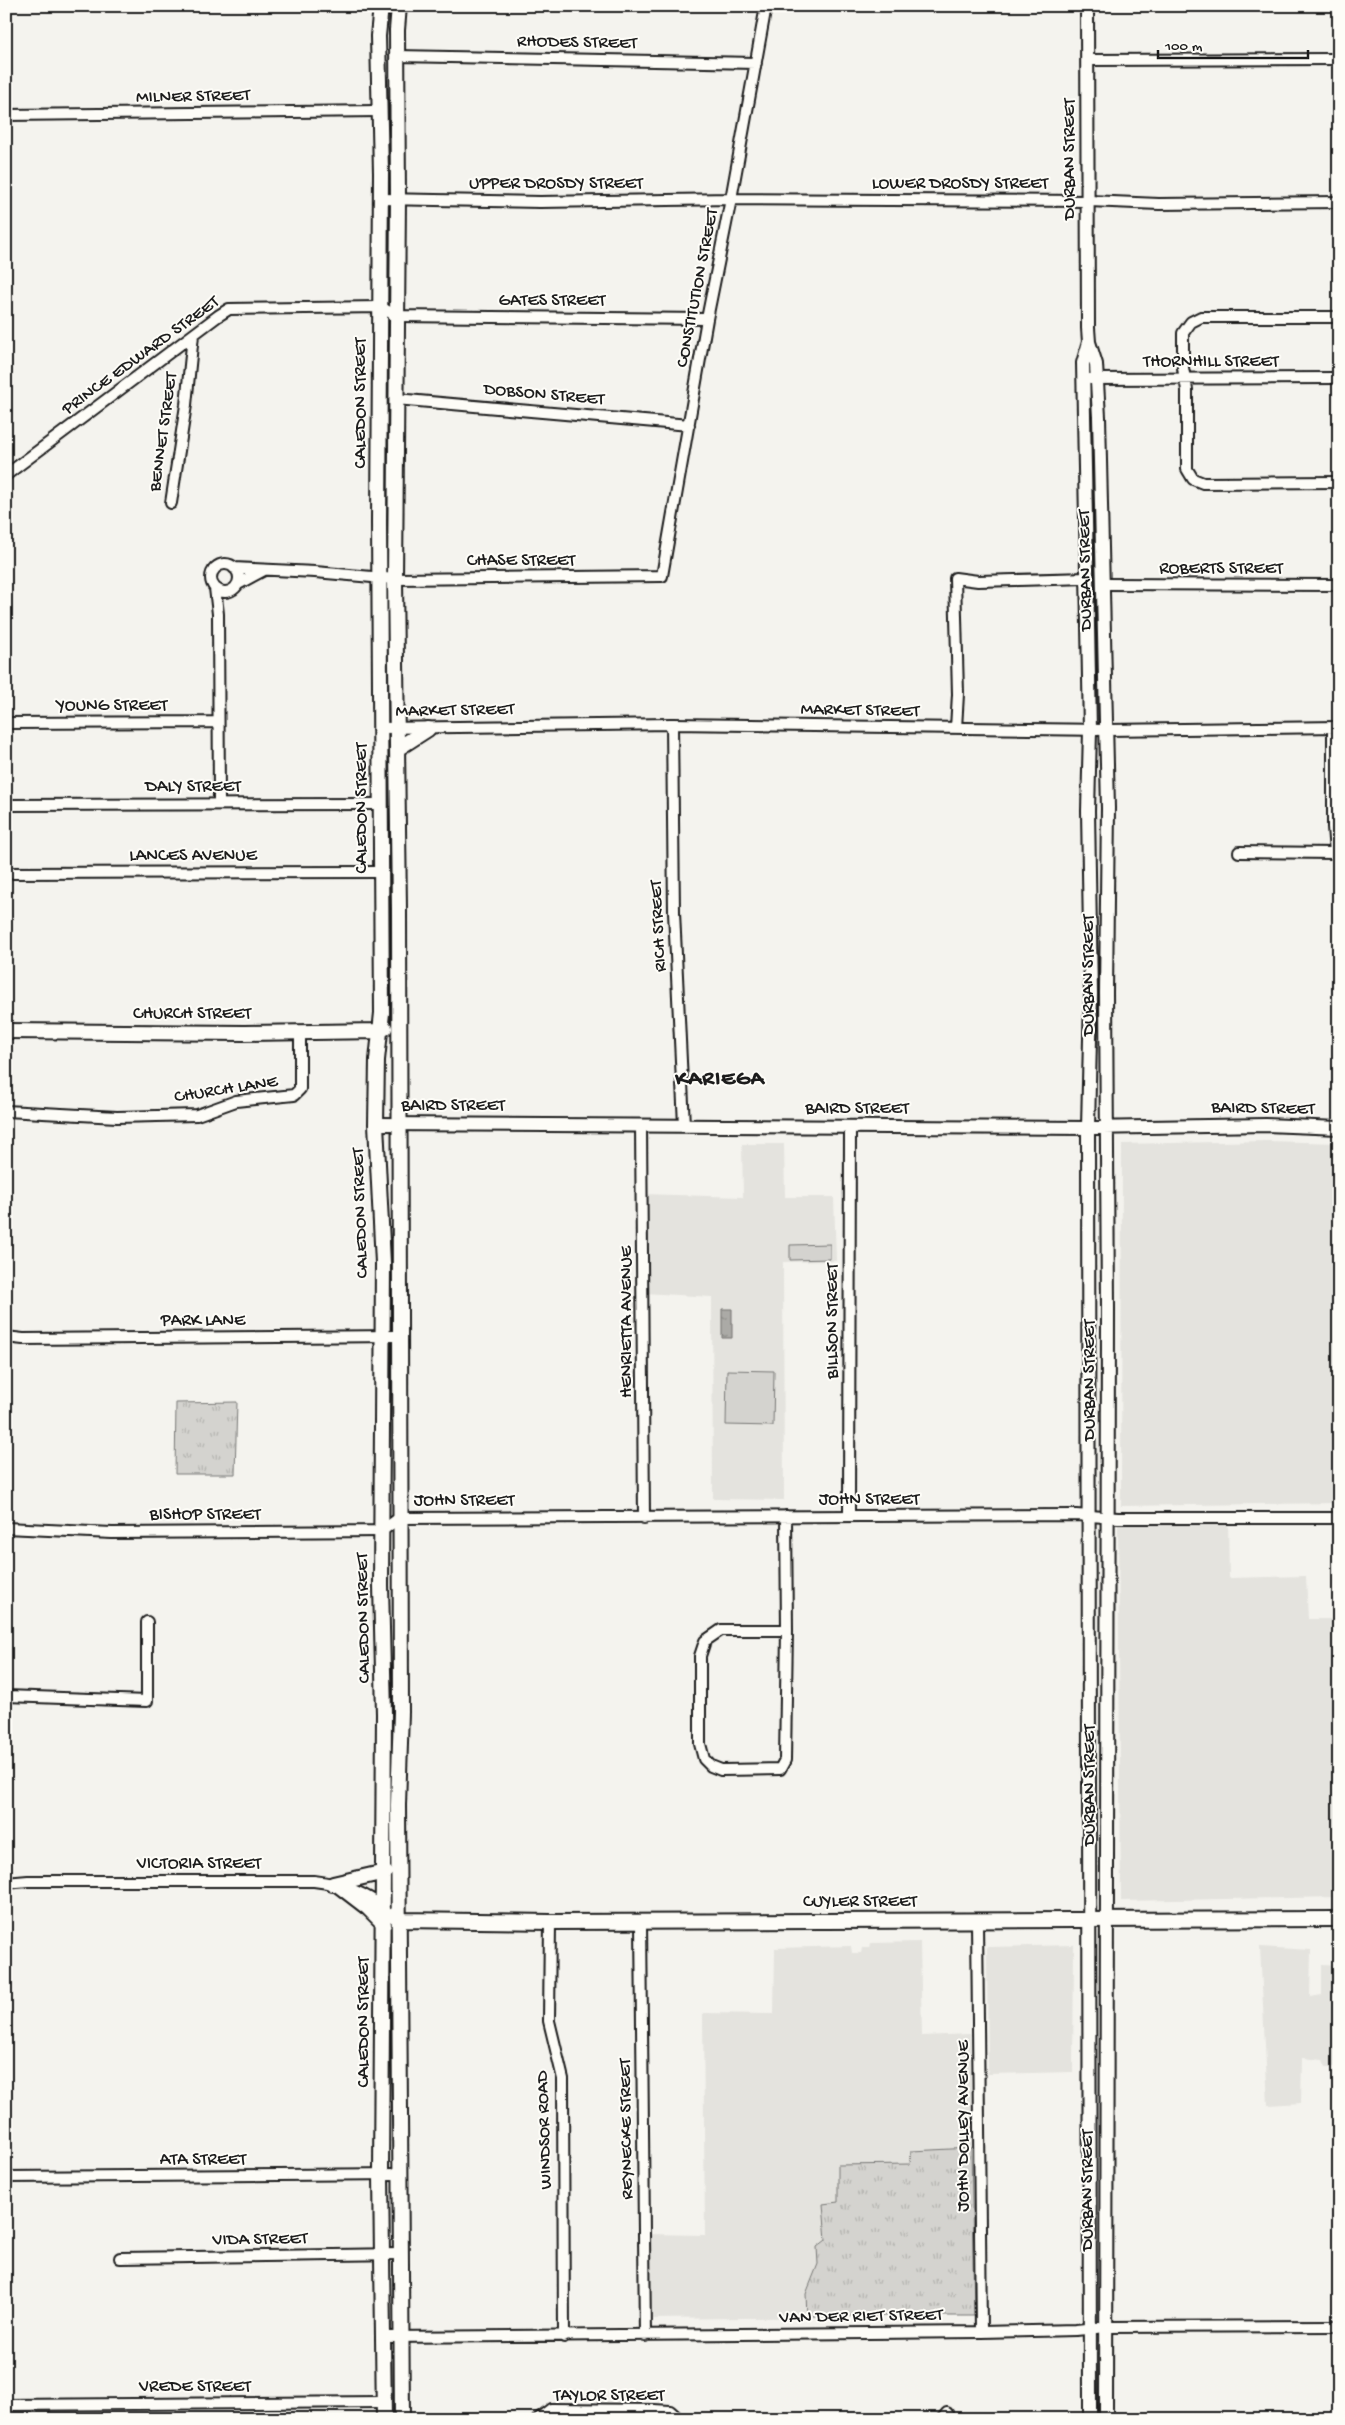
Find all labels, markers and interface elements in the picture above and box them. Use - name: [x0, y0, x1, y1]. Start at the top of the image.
- scale bar: [1158, 28, 1308, 60]
- street label: RHODES STREET: [517, 31, 638, 55]
- text: 100 m: [1164, 38, 1203, 56]
- street label: MILNER STREET: [136, 85, 251, 108]
- street label: DURBAN STREET: [1060, 97, 1081, 221]
- street label: UPPER DROSDY STREET: [469, 174, 644, 195]
- street label: LOWER DROSDY STREET: [872, 174, 1049, 195]
- street label: CONSTITUTION STREET: [672, 206, 724, 369]
- street label: PRINCE EDWARD STREET: [58, 291, 225, 421]
- street label: GATES STREET: [499, 291, 606, 312]
- street label: CALEDON STREET: [351, 337, 372, 468]
- street label: THORNHILL STREET: [1142, 352, 1280, 373]
- street label: BENNET STREET: [145, 370, 183, 494]
- street label: DOBSON STREET: [482, 379, 606, 411]
- street label: DURBAN STREET: [1074, 508, 1098, 632]
- street label: CHASE STREET: [467, 551, 576, 572]
- street label: ROBERTS STREET: [1159, 559, 1284, 580]
- street label: YOUNG STREET: [54, 696, 169, 717]
- street label: MARKET STREET: [395, 699, 516, 723]
- street label: MARKET STREET: [800, 699, 921, 723]
- street label: CALEDON STREET: [352, 742, 373, 873]
- street label: DALY STREET: [144, 777, 242, 798]
- street label: LANCES AVENUE: [129, 846, 258, 867]
- street label: RICH STREET: [646, 878, 672, 973]
- street label: DURBAN STREET: [1079, 913, 1100, 1037]
- street label: CHURCH STREET: [133, 1004, 252, 1025]
- district label: KARIEGA: [674, 1067, 766, 1093]
- street label: CHURCH LANE: [173, 1071, 280, 1109]
- street label: BAIRD STREET: [400, 1096, 506, 1117]
- street label: BAIRD STREET: [1210, 1098, 1316, 1120]
- street label: BAIRD STREET: [804, 1099, 910, 1120]
- street label: CALEDON STREET: [348, 1146, 374, 1279]
- street label: HENRIETTA AVENUE: [617, 1245, 638, 1398]
- street label: BILLSON STREET: [823, 1262, 844, 1380]
- street label: PARK LANE: [160, 1311, 246, 1332]
- street label: DURBAN STREET: [1080, 1318, 1101, 1442]
- street label: JOHN STREET: [819, 1490, 920, 1511]
- street label: JOHN STREET: [414, 1491, 515, 1512]
- street label: BISHOP STREET: [148, 1505, 262, 1526]
- street label: CALEDON STREET: [352, 1551, 376, 1684]
- street label: DURBAN STREET: [1080, 1723, 1101, 1847]
- street label: VICTORIA STREET: [136, 1854, 262, 1875]
- street label: CUYLER STREET: [803, 1892, 918, 1913]
- street label: CALEDON STREET: [354, 1956, 375, 2087]
- street label: JOHN DOLLEY AVENUE: [954, 2040, 975, 2212]
- street label: REYNECKE STREET: [615, 2057, 639, 2200]
- street label: WINDSOR ROAD: [532, 2070, 558, 2190]
- street label: DURBAN STREET: [1078, 2128, 1099, 2252]
- street label: ATA STREET: [160, 2150, 247, 2171]
- street label: VIDA STREET: [211, 2229, 309, 2251]
- street label: VAN DER RIET STREET: [778, 2305, 944, 2329]
- street label: VREDE STREET: [138, 2377, 252, 2398]
- street label: TAYLOR STREET: [552, 2386, 666, 2407]

